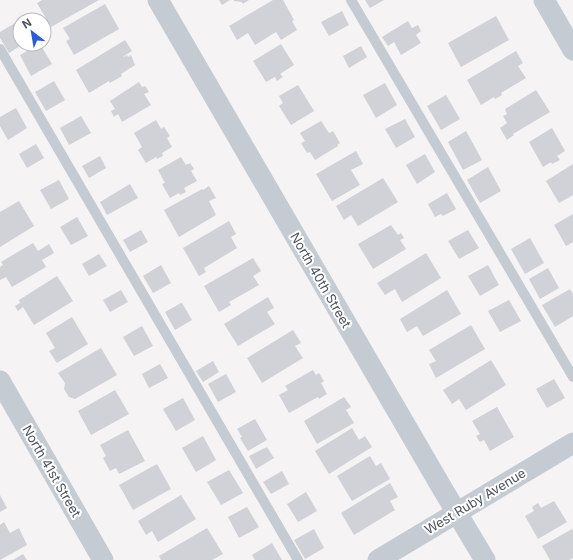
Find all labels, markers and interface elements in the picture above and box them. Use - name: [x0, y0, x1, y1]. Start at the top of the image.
- north arrow: [12, 12, 52, 52]
- text: N: [20, 15, 34, 32]
- street label: North 40th Street: [287, 230, 355, 330]
- street label: North 41st Street: [19, 422, 85, 520]
- street label: West Ruby Avenue: [422, 465, 528, 537]

